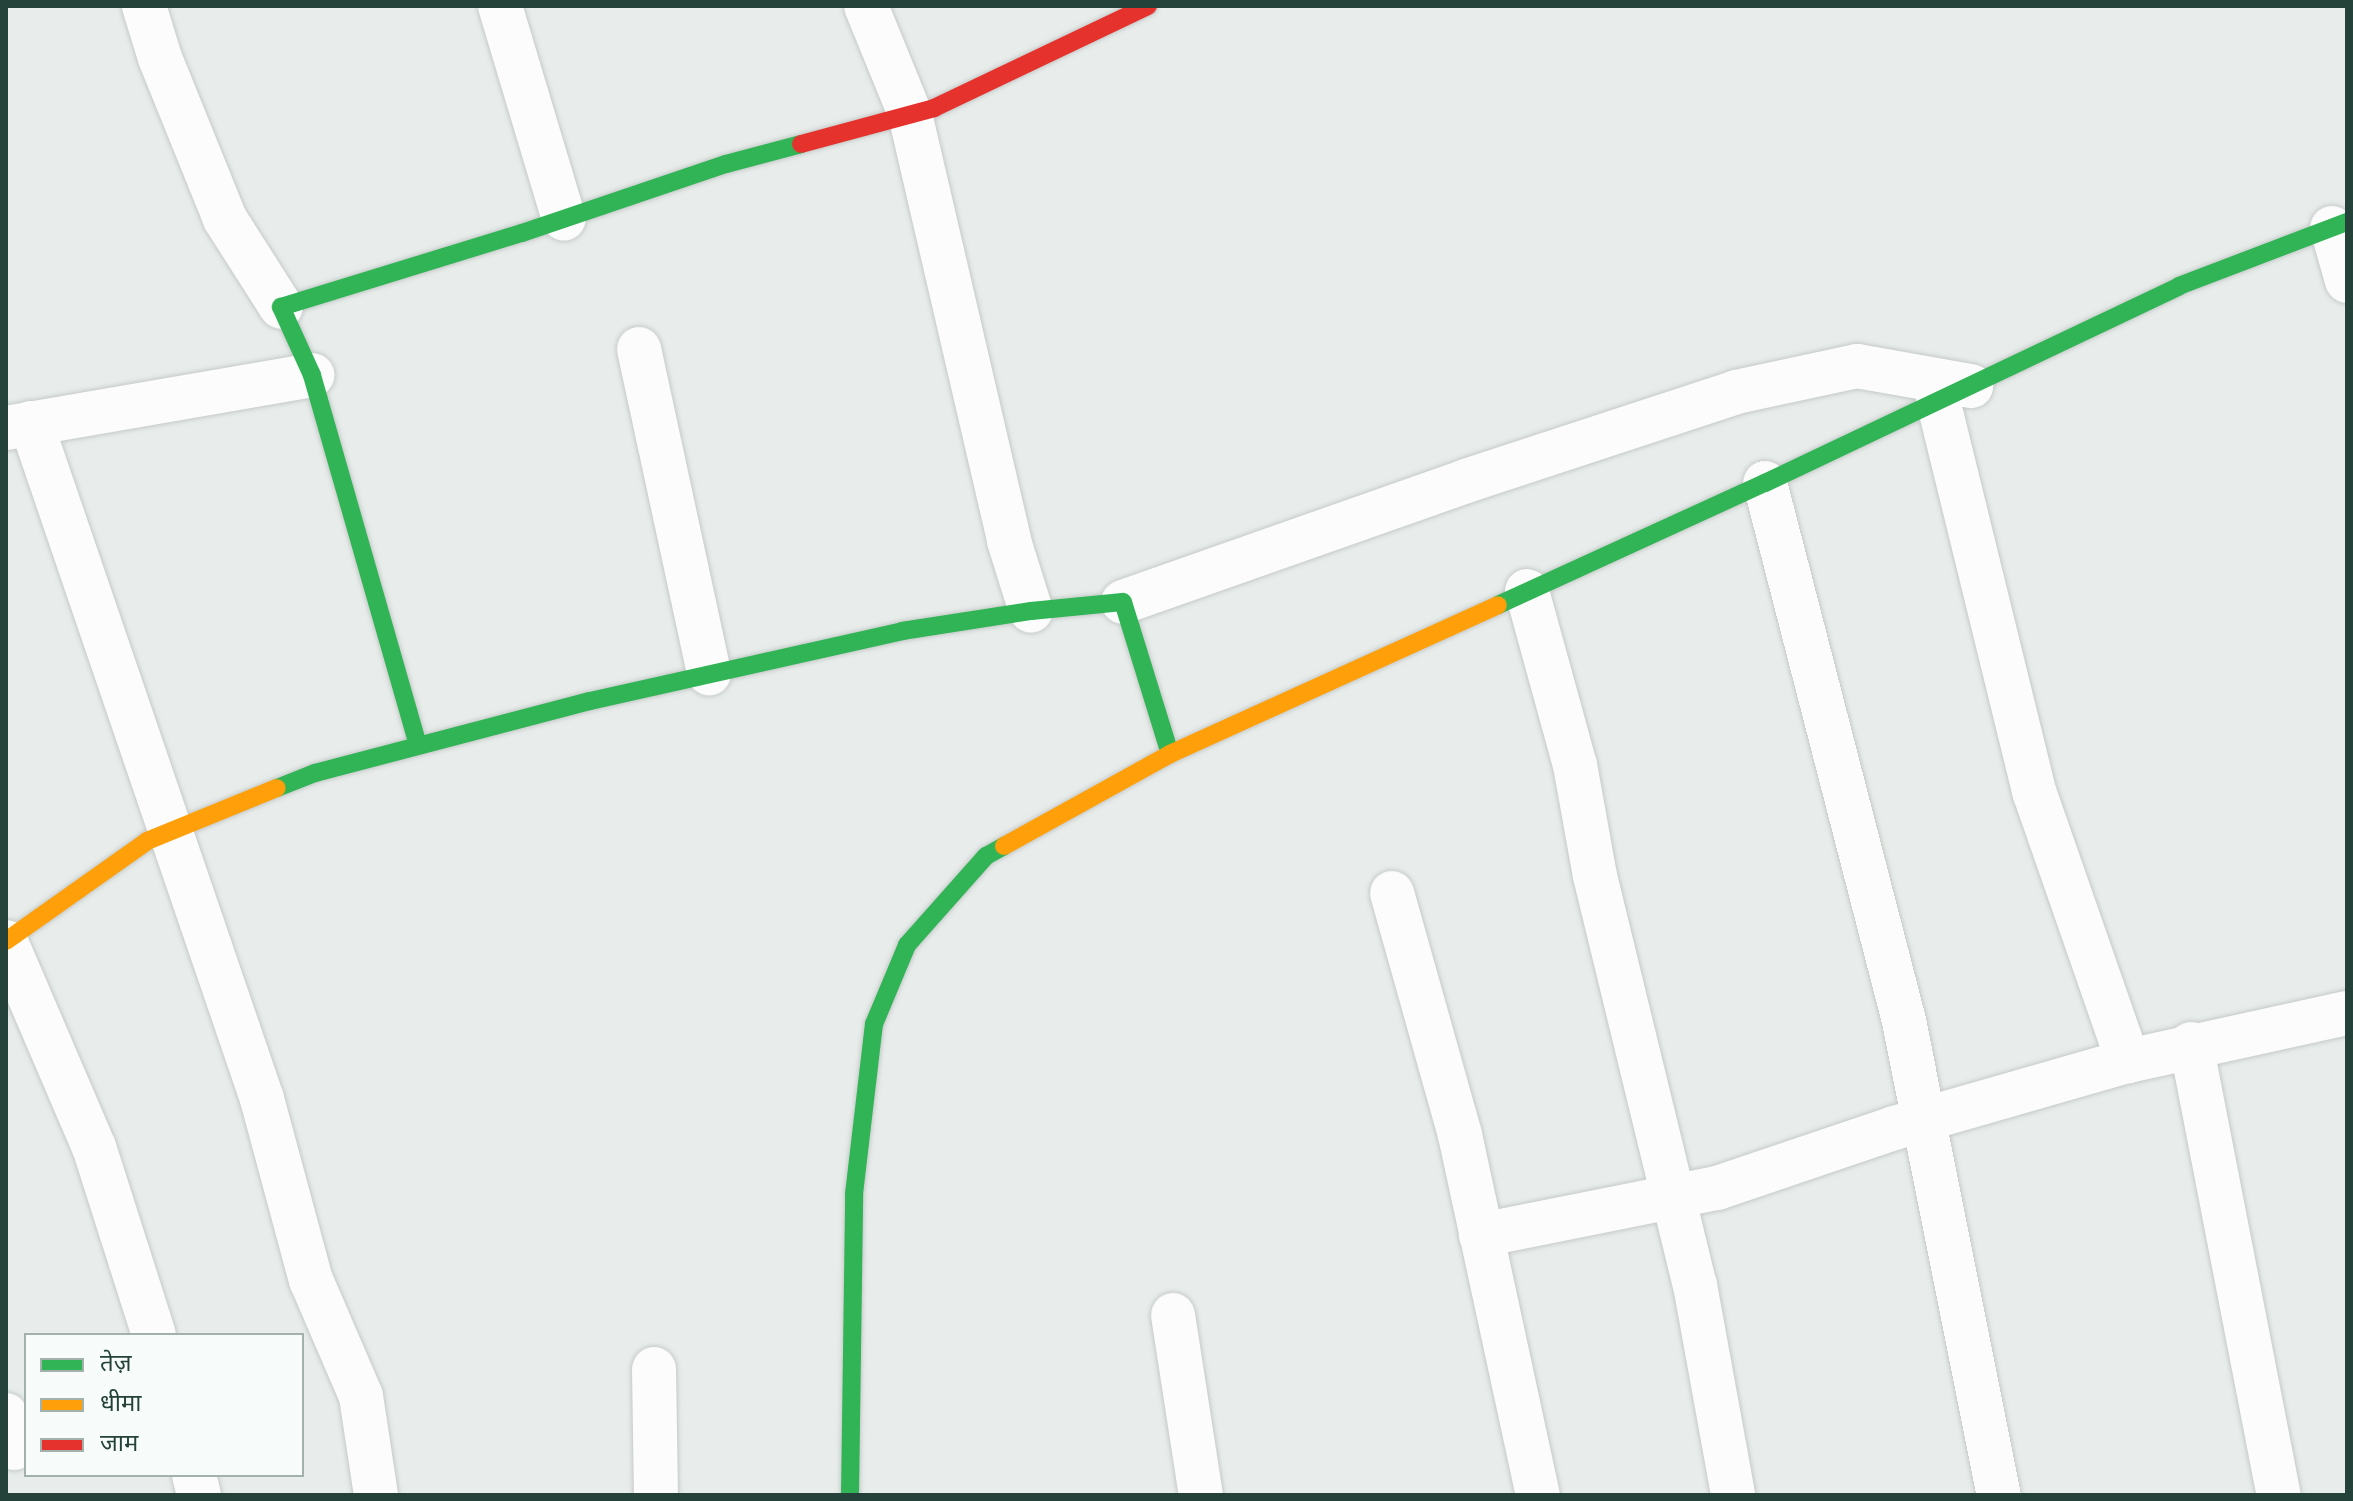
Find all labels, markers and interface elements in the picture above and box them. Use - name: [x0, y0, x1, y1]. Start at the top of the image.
- legend: [24, 1333, 304, 1477]
- text: तेज़: [100, 1349, 132, 1377]
- text: धीमा: [100, 1389, 142, 1417]
- text: जाम: [100, 1429, 138, 1457]

